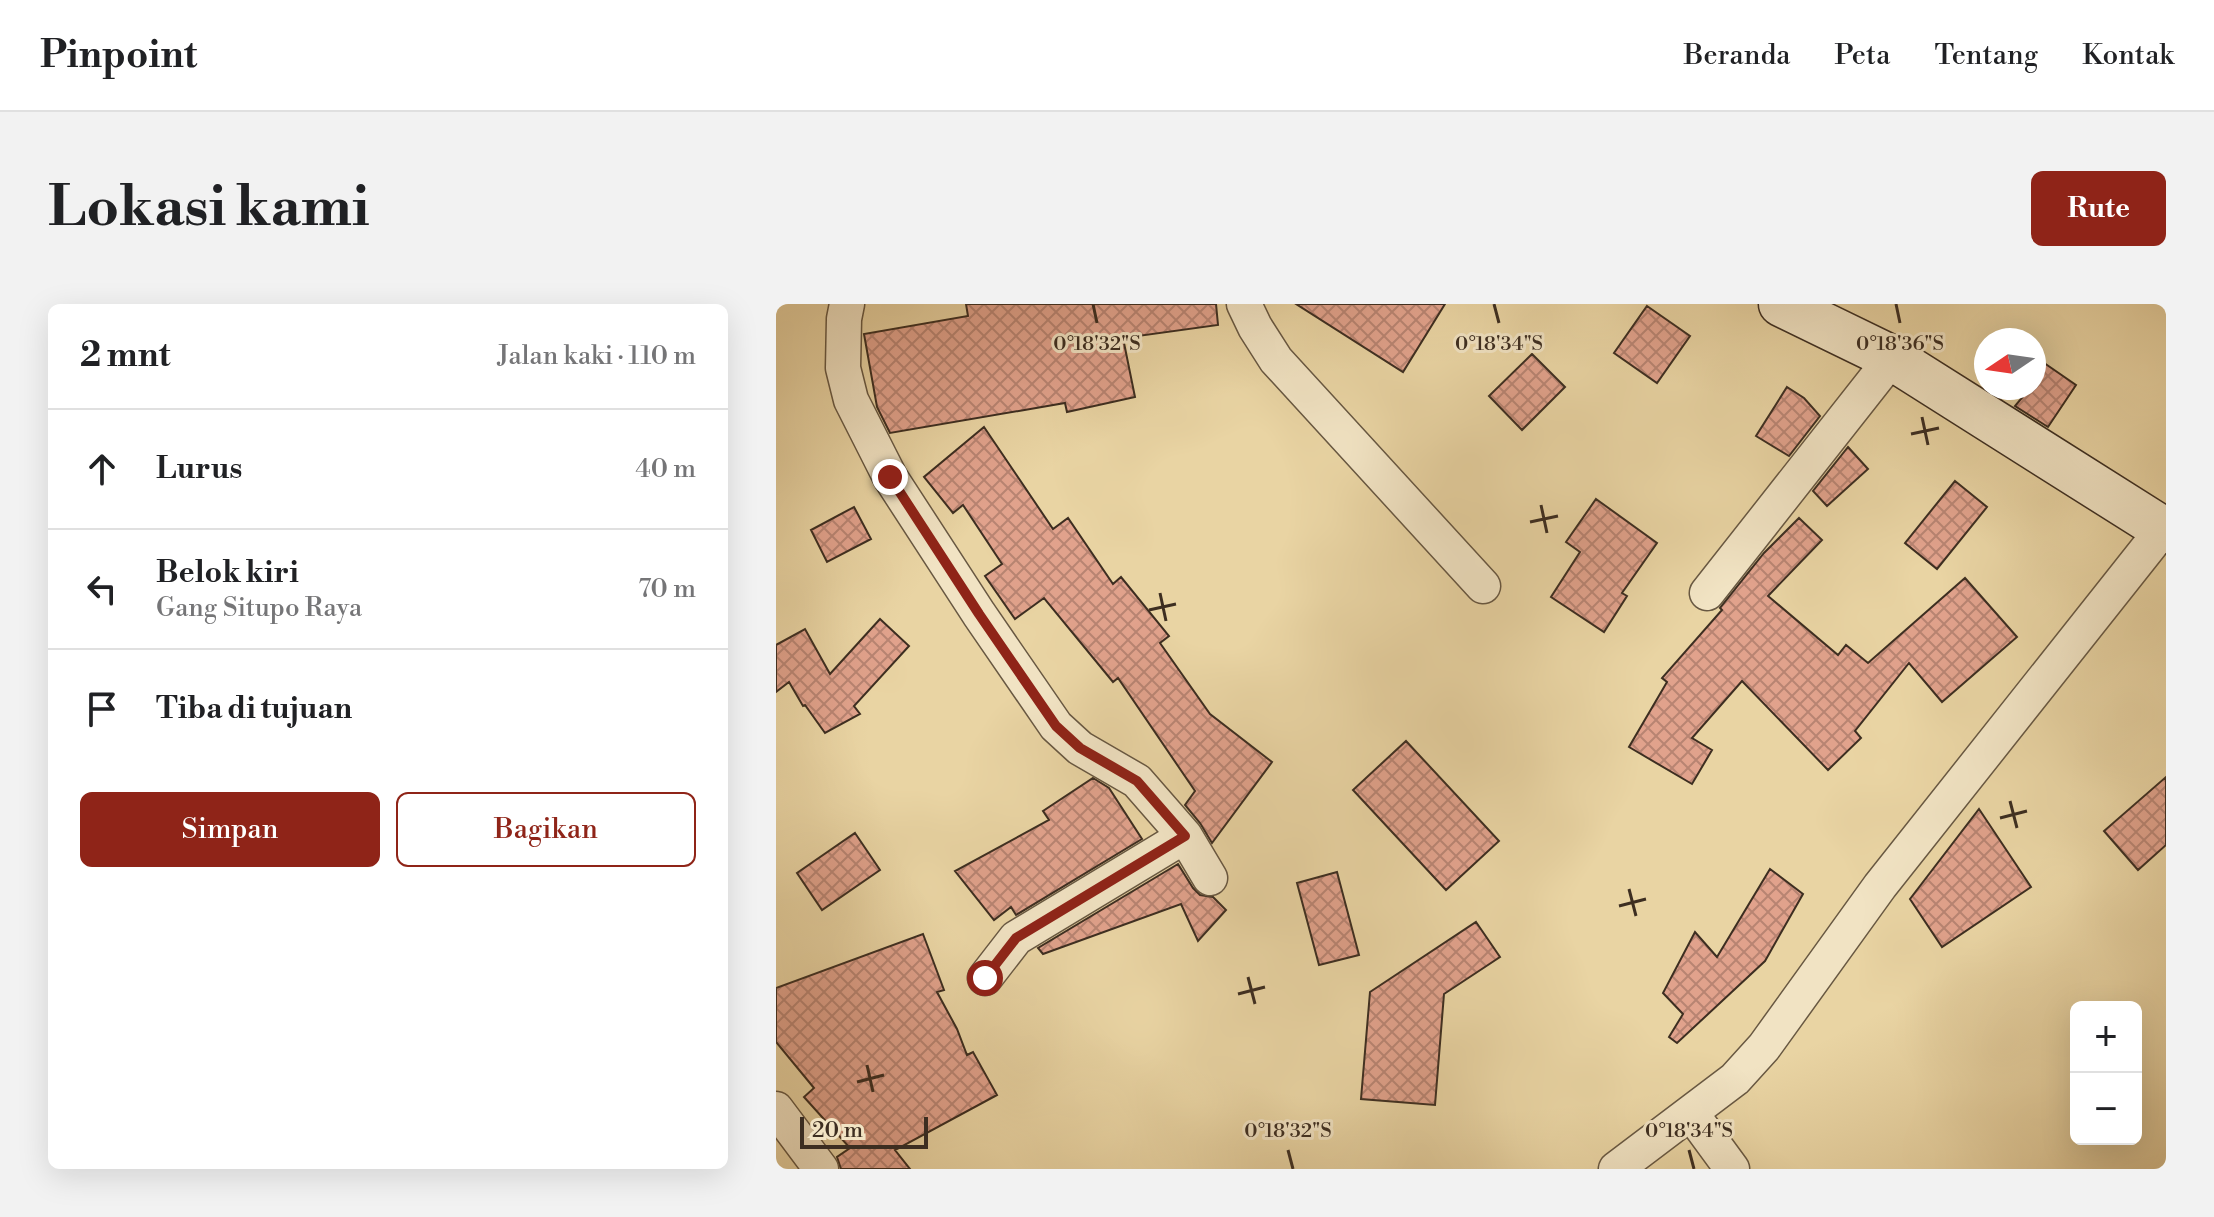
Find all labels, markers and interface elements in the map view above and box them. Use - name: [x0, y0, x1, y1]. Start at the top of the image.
- text: Pinpoint: [40, 32, 197, 79]
- text: Beranda: [1684, 38, 1790, 73]
- text: Peta: [1834, 38, 1891, 73]
- text: Tentang: [1935, 38, 2038, 73]
- text: Kontak: [2082, 38, 2174, 73]
- button: Rute: [2031, 171, 2166, 246]
- text: Lokasi kami: [48, 173, 370, 243]
- north arrow: [1974, 328, 2046, 400]
- text: 0°18'32"S: [1053, 332, 1141, 357]
- text: 0°18'34"S: [1455, 332, 1543, 357]
- text: 0°18'36"S: [1856, 332, 1944, 357]
- text: 2 mnt: [80, 335, 171, 377]
- text: Jalan kaki · 110 m: [498, 340, 696, 372]
- icon: ahead: [80, 447, 124, 491]
- text: Lurus: [156, 450, 242, 488]
- text: 40 m: [635, 453, 696, 485]
- route end: [872, 459, 908, 495]
- text: Belok kiri: [156, 554, 299, 592]
- icon: left: [80, 567, 124, 611]
- text: 70 m: [638, 573, 696, 605]
- text: Gang Situpo Raya: [156, 592, 362, 624]
- icon: arrive: [80, 687, 124, 731]
- text: Tiba di tujuan: [156, 690, 352, 728]
- button: Simpan: [80, 792, 380, 867]
- button: Bagikan: [396, 792, 696, 867]
- route start: [967, 960, 1003, 996]
- map controls: [2070, 1001, 2142, 1145]
- button: +: [2070, 1001, 2142, 1073]
- button: −: [2070, 1073, 2142, 1145]
- scale bar: [800, 1113, 928, 1149]
- text: 20 m: [812, 1117, 863, 1144]
- text: 0°18'32"S: [1244, 1119, 1332, 1144]
- text: 0°18'34"S: [1645, 1119, 1733, 1144]

